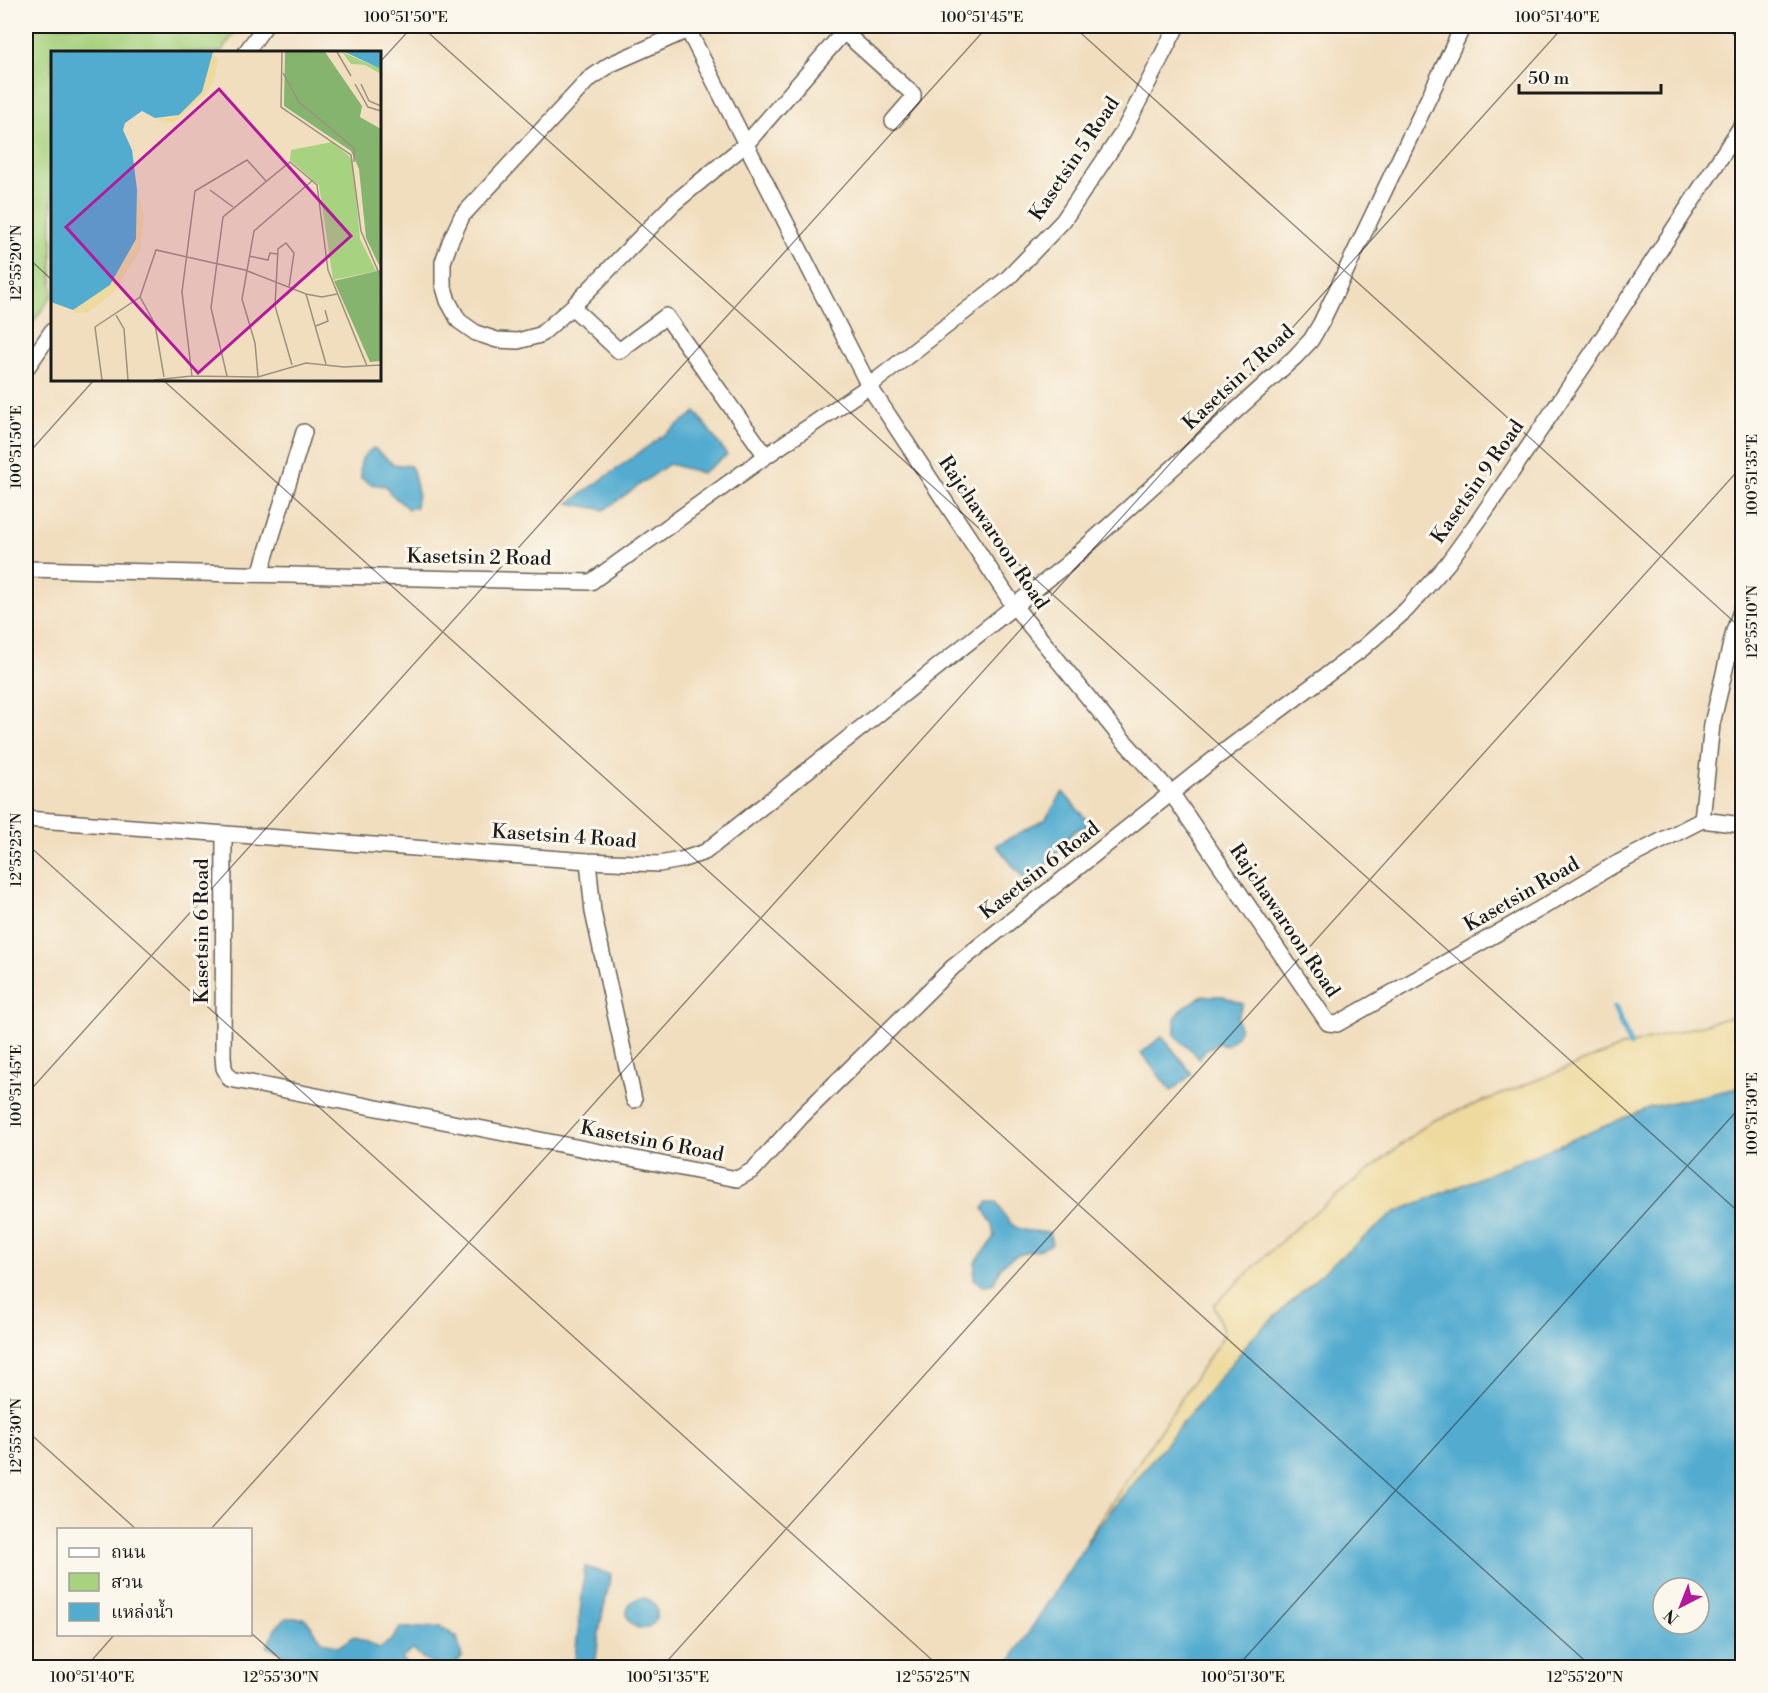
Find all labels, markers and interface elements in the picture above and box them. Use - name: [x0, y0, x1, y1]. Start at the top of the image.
- text: 100°51'50"E: [364, 8, 448, 27]
- text: 100°51'45"E: [941, 8, 1023, 27]
- text: 100°51'40"E: [1515, 8, 1599, 27]
- inset map: [51, 51, 381, 381]
- scale bar: [1519, 57, 1662, 95]
- text: 50 m: [1528, 67, 1570, 90]
- street label: Kasetsin 5 Road: [1024, 92, 1126, 226]
- text: 12°55'20"N: [7, 225, 26, 301]
- street label: Kasetsin 7 Road: [1178, 320, 1300, 436]
- text: 100°51'50"E: [7, 405, 26, 489]
- street label: Kasetsin 9 Road: [1426, 415, 1530, 549]
- text: 100°51'35"E: [1743, 434, 1762, 516]
- street label: Rajchawaroon Road: [932, 451, 1054, 615]
- street label: Kasetsin 2 Road: [406, 544, 552, 572]
- text: 12°55'10"N: [1743, 585, 1762, 659]
- text: 12°55'25"N: [7, 813, 26, 887]
- street label: Kasetsin 6 Road: [975, 816, 1106, 926]
- street label: Kasetsin 4 Road: [491, 819, 638, 855]
- street label: Rajchawaroon Road: [1223, 839, 1345, 1003]
- street label: Kasetsin Road: [1460, 852, 1585, 938]
- street label: Kasetsin 6 Road: [190, 858, 215, 1004]
- text: 100°51'45"E: [7, 1045, 26, 1127]
- text: 100°51'30"E: [1743, 1072, 1762, 1156]
- street label: Kasetsin 6 Road: [578, 1116, 726, 1168]
- text: 12°55'30"N: [7, 1398, 26, 1474]
- legend: [57, 1528, 252, 1636]
- text: ถนน: [111, 1541, 146, 1564]
- text: สวน: [111, 1571, 143, 1594]
- north arrow: [1651, 1576, 1711, 1636]
- text: แหล่งน้ำ: [111, 1598, 174, 1624]
- text: N: [1660, 1605, 1683, 1628]
- text: 100°51'40"E: [50, 1668, 134, 1687]
- text: 12°55'30"N: [243, 1668, 319, 1687]
- text: 100°51'35"E: [627, 1668, 709, 1687]
- text: 12°55'25"N: [896, 1668, 970, 1687]
- text: 100°51'30"E: [1201, 1668, 1285, 1687]
- text: 12°55'20"N: [1547, 1668, 1623, 1687]

